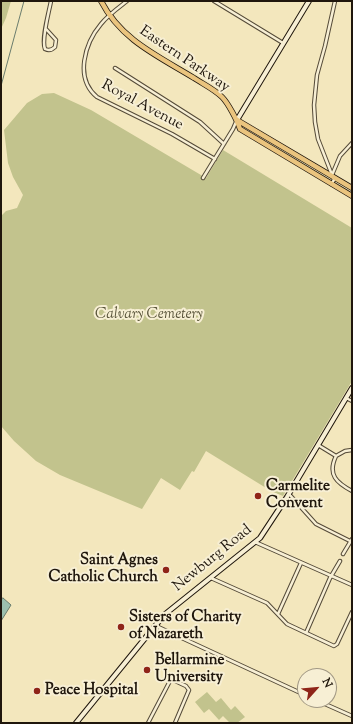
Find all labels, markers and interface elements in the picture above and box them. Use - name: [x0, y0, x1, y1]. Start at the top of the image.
- street label: Eastern Parkway: [135, 23, 233, 97]
- street label: Royal Avenue: [98, 77, 186, 135]
- park label: Calvary Cemetery: [95, 306, 203, 324]
- place label: Carmelite Convent: [266, 478, 330, 513]
- marker: Carmelite Convent: [253, 491, 263, 501]
- street label: Newburg Road: [170, 522, 256, 596]
- place label: Saint Agnes Catholic Church: [49, 552, 158, 587]
- marker: Saint Agnes Catholic Church: [161, 565, 171, 575]
- place label: Sisters of Charity of Nazareth: [129, 609, 242, 644]
- marker: Sisters of Charity of Nazareth: [116, 622, 126, 632]
- place label: Bellarmine University: [155, 652, 224, 687]
- marker: Bellarmine University: [142, 665, 152, 675]
- north arrow: [297, 668, 337, 708]
- text: N: [318, 675, 336, 691]
- place label: Peace Hospital: [45, 682, 138, 700]
- marker: Peace Hospital: [32, 686, 42, 696]

